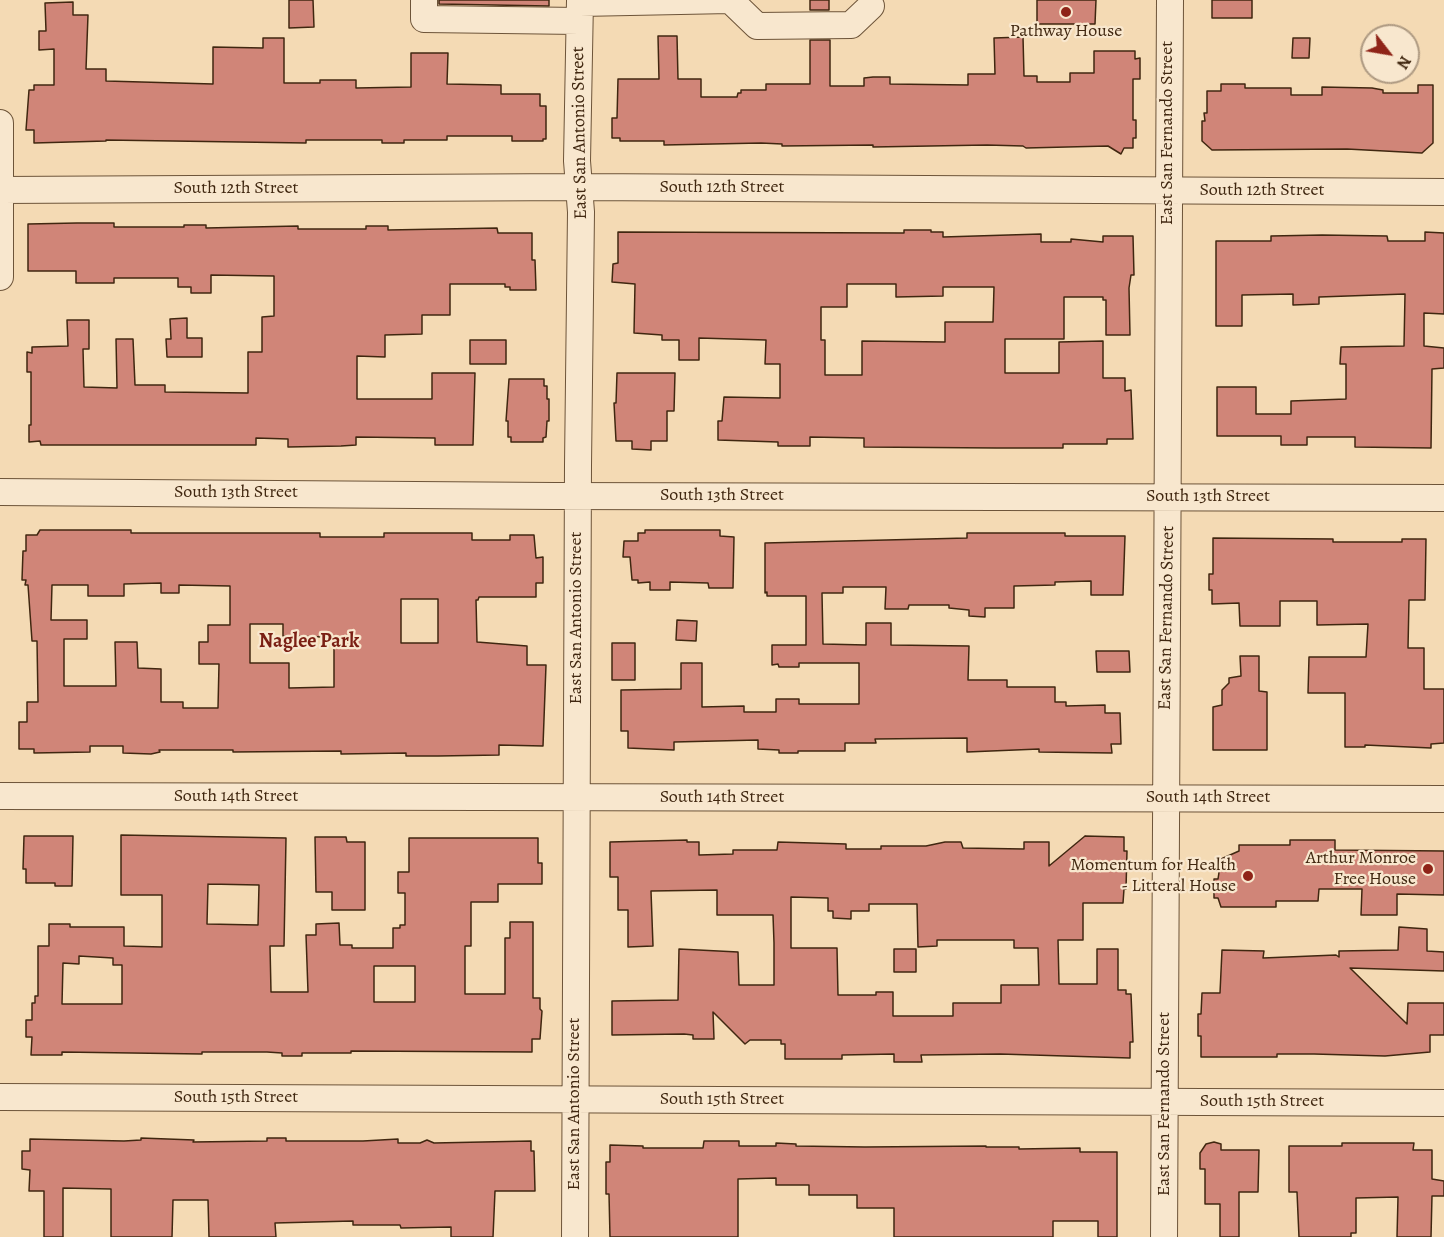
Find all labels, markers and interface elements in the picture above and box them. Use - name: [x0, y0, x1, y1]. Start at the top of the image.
- marker: Pathway House: [1059, 5, 1073, 19]
- place label: Pathway House: [1010, 21, 1122, 43]
- north arrow: [1360, 24, 1420, 84]
- street label: East San Fernando Street: [1157, 41, 1179, 225]
- street label: East San Antonio Street: [568, 46, 592, 220]
- text: N: [1391, 52, 1416, 73]
- street label: South 12th Street: [659, 177, 785, 199]
- street label: South 12th Street: [173, 178, 299, 200]
- street label: South 12th Street: [1199, 180, 1325, 202]
- street label: South 13th Street: [174, 482, 298, 504]
- street label: South 13th Street: [660, 485, 784, 507]
- street label: South 13th Street: [1146, 486, 1270, 508]
- street label: East San Fernando Street: [1155, 526, 1179, 710]
- street label: East San Antonio Street: [566, 531, 588, 705]
- district label: Naglee Park: [259, 630, 359, 654]
- street label: South 14th Street: [174, 786, 298, 808]
- street label: South 14th Street: [660, 787, 784, 809]
- street label: South 14th Street: [1146, 787, 1270, 809]
- place label: Arthur Monroe Free House: [1306, 848, 1416, 890]
- place label: Momentum for Health - Litteral House: [1070, 855, 1236, 898]
- marker: Arthur Monroe Free House: [1421, 862, 1435, 876]
- marker: Momentum for Health - Litteral House: [1241, 869, 1255, 883]
- street label: East San Fernando Street: [1154, 1012, 1176, 1196]
- street label: East San Antonio Street: [564, 1017, 586, 1191]
- street label: South 15th Street: [174, 1087, 298, 1109]
- street label: South 15th Street: [660, 1089, 784, 1111]
- street label: South 15th Street: [1200, 1091, 1324, 1113]

